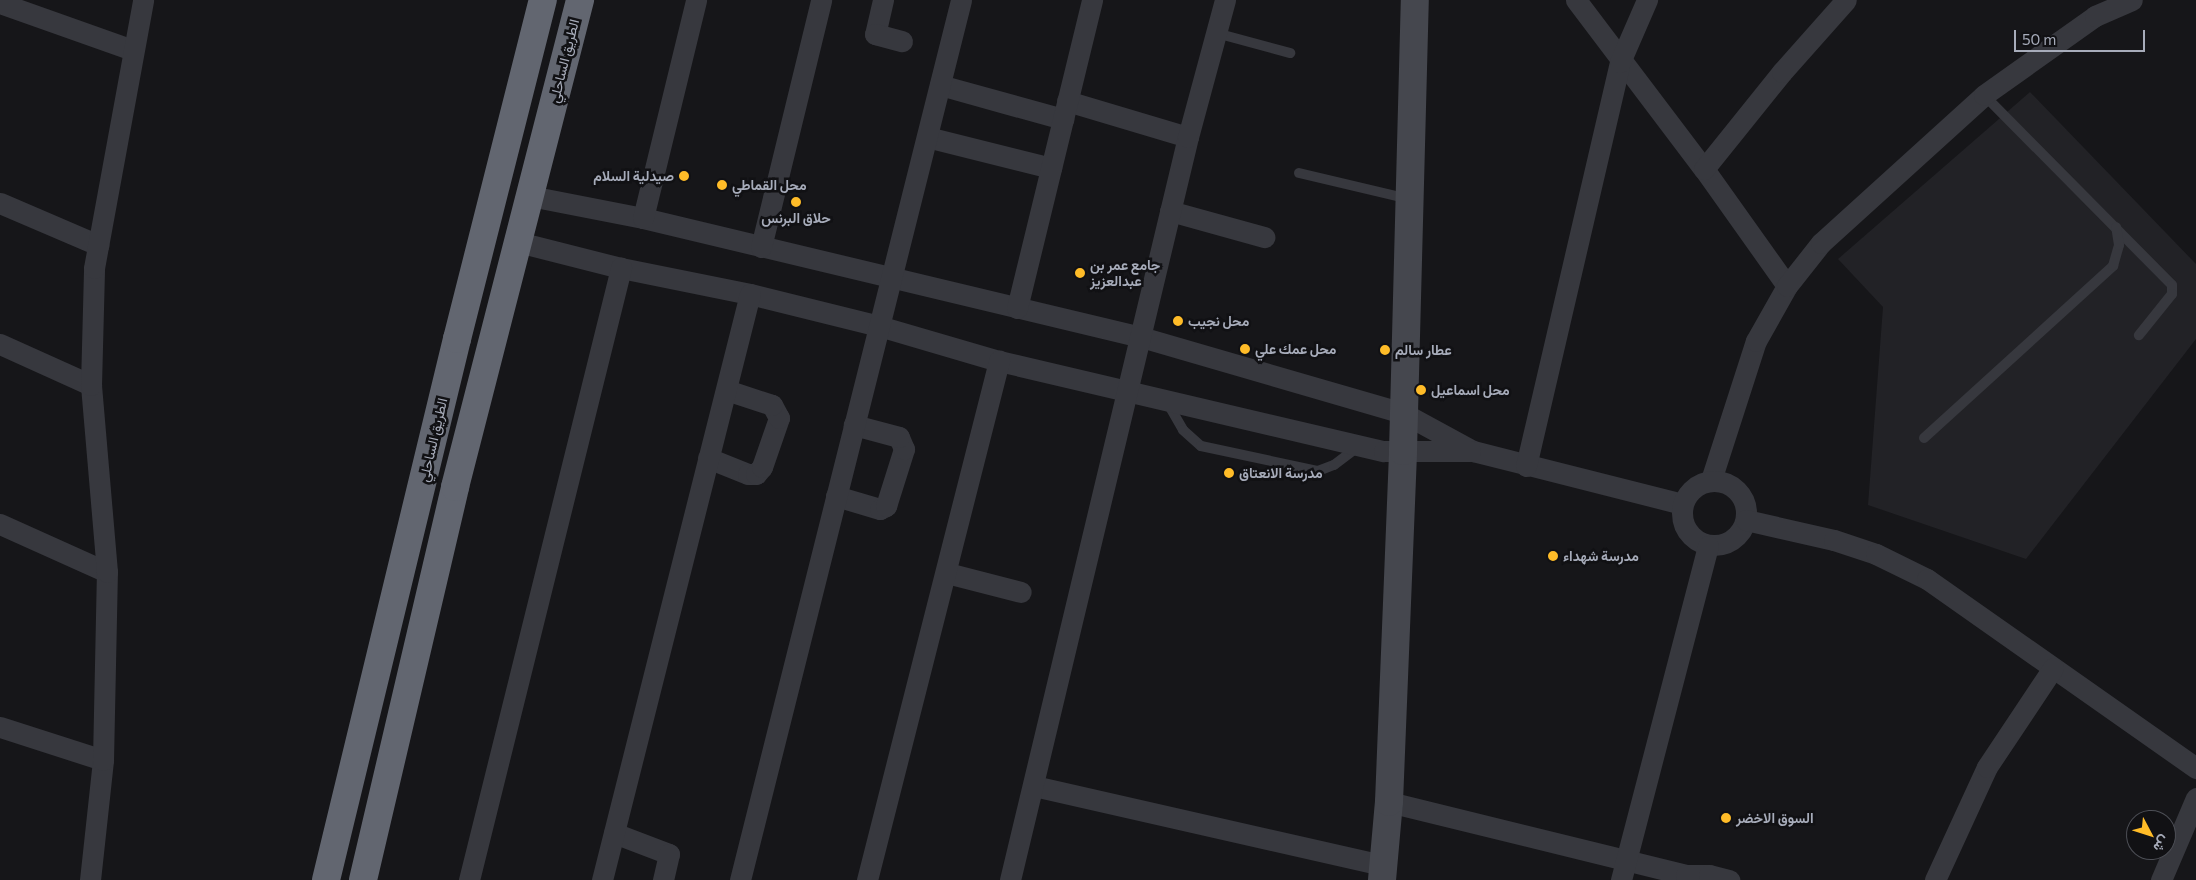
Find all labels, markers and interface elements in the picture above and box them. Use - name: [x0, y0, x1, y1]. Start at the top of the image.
- street label: الطريق الساحلي: [545, 17, 583, 105]
- scale bar: [2016, 20, 2147, 52]
- text: 50 m: [2022, 30, 2056, 48]
- place label: صيدلية السلام: [593, 168, 674, 184]
- marker: صيدلية السلام: [678, 170, 690, 182]
- place label: محل القماطي: [732, 177, 807, 193]
- marker: محل القماطي: [716, 179, 728, 191]
- marker: حلاق البرنس: [790, 196, 802, 208]
- place label: حلاق البرنس: [761, 210, 831, 226]
- place label: جامع عمر بن عبدالعزيز: [1090, 257, 1160, 290]
- marker: جامع عمر بن عبدالعزيز: [1074, 267, 1086, 279]
- place label: محل نجيب: [1188, 313, 1249, 329]
- marker: محل نجيب: [1172, 315, 1184, 327]
- place label: محل عمك علي: [1255, 341, 1336, 357]
- place label: عطار سالم: [1395, 342, 1452, 358]
- marker: محل عمك علي: [1239, 343, 1251, 355]
- marker: عطار سالم: [1379, 344, 1391, 356]
- place label: محل اسماعيل: [1431, 382, 1510, 398]
- marker: محل اسماعيل: [1415, 384, 1427, 396]
- street label: الطريق الساحلي: [415, 396, 451, 484]
- place label: مدرسة الانعتاق: [1239, 465, 1323, 481]
- marker: مدرسة الانعتاق: [1223, 467, 1235, 479]
- place label: مدرسة شهداء: [1563, 548, 1639, 564]
- marker: مدرسة شهداء: [1547, 550, 1559, 562]
- place label: السوق الاخضر: [1736, 810, 1814, 826]
- north arrow: [2126, 810, 2176, 860]
- marker: السوق الاخضر: [1720, 812, 1732, 824]
- text: ش: [2150, 832, 2174, 856]

